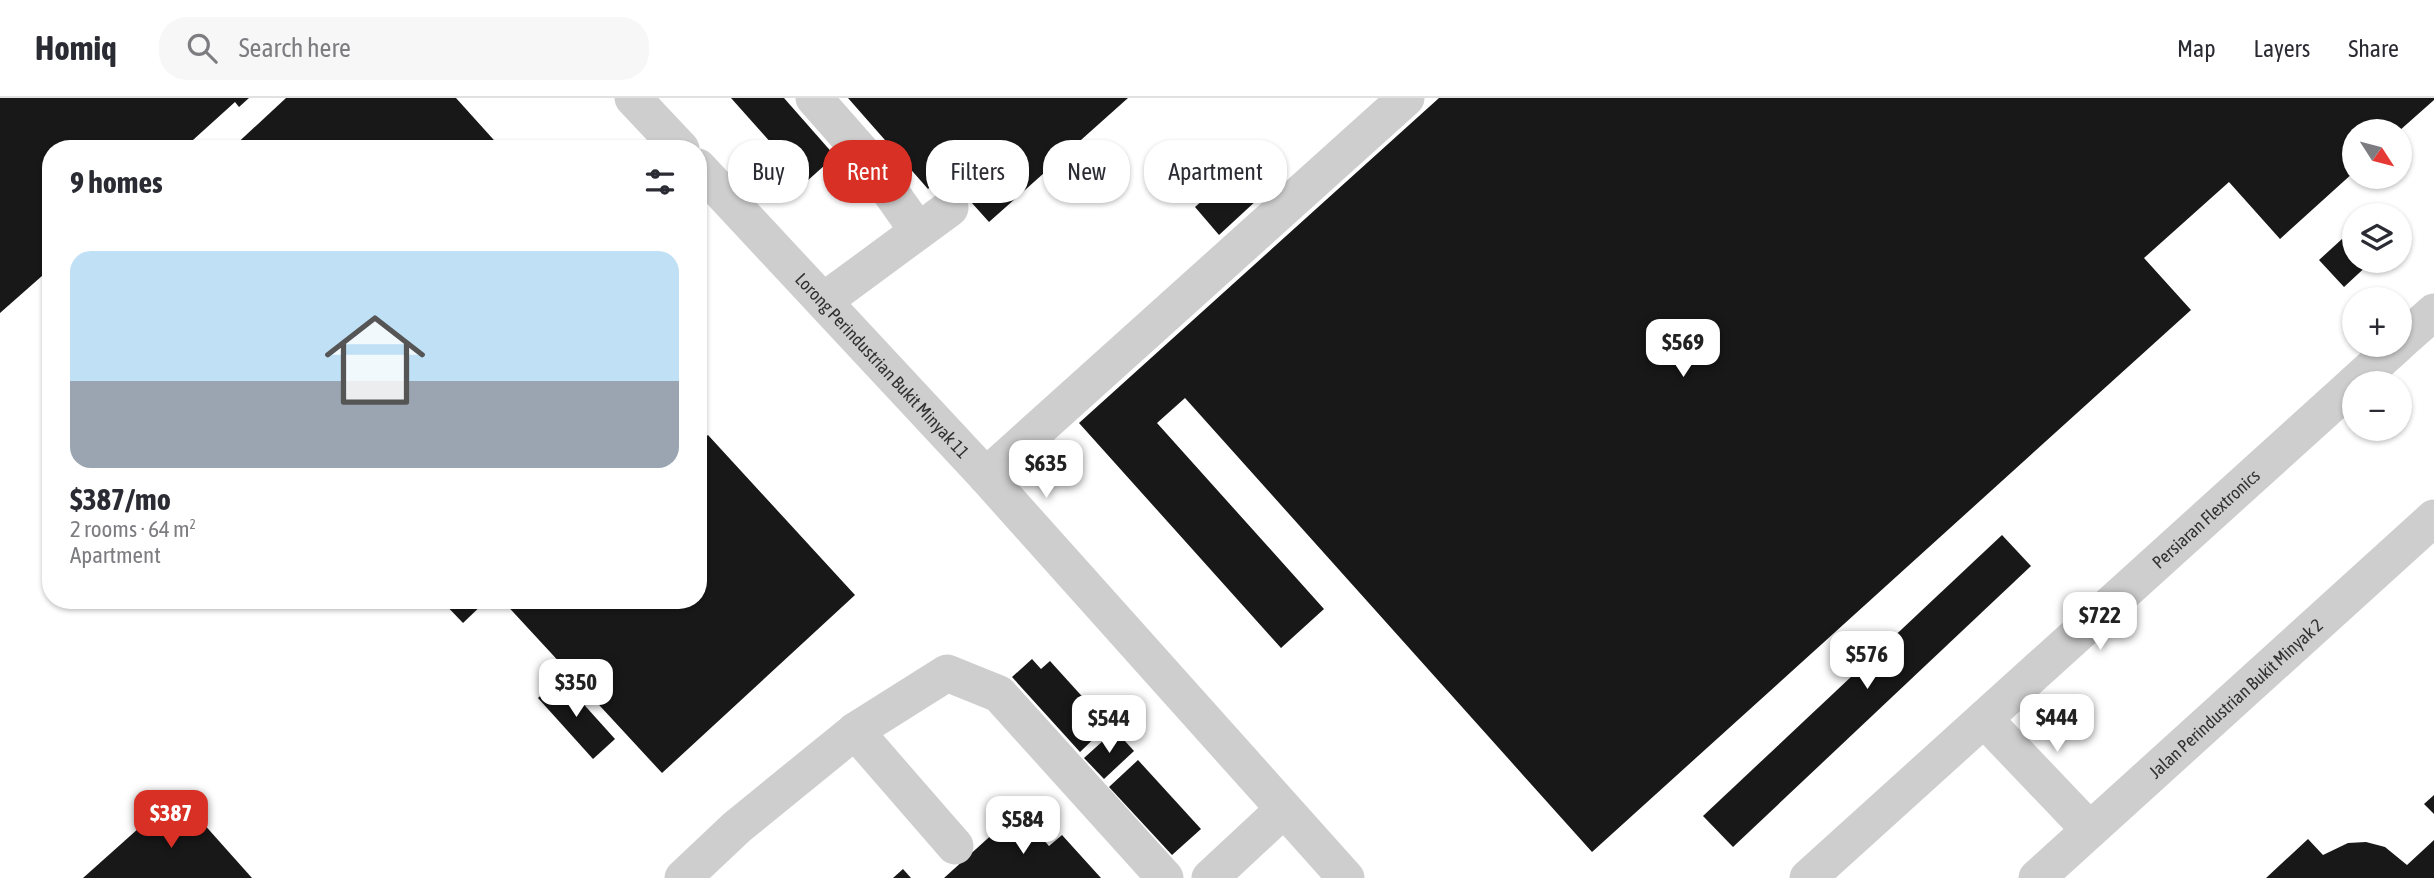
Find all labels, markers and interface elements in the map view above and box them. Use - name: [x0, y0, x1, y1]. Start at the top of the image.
- search box: [159, 17, 649, 80]
- text: Homiq: [35, 29, 117, 67]
- icon: search: [183, 29, 221, 67]
- text: Search here: [239, 33, 351, 63]
- text: Map: [2177, 35, 2216, 62]
- text: Layers: [2254, 35, 2310, 62]
- text: Share: [2348, 35, 2399, 62]
- north arrow: [2342, 119, 2412, 189]
- map controls: [2342, 119, 2412, 441]
- chip: Buy: [728, 140, 809, 203]
- chip: Rent: [823, 140, 912, 203]
- chip: Filters: [926, 140, 1029, 203]
- chip: New: [1043, 140, 1130, 203]
- chip: Apartment: [1144, 140, 1287, 203]
- icon: filters: [641, 163, 679, 201]
- text: 9 homes: [70, 165, 163, 199]
- button: layers: [2342, 203, 2412, 273]
- street label: Lorong Perindustrian Bukit Minyak 11: [791, 268, 974, 462]
- button: +: [2342, 287, 2412, 357]
- icon: home: [312, 297, 438, 423]
- pin: $569: [1642, 320, 1724, 379]
- text: $569: [1662, 329, 1704, 355]
- button: −: [2342, 371, 2412, 441]
- pin: $635: [1005, 440, 1087, 500]
- text: $635: [1025, 450, 1067, 476]
- street label: Persiaran Flextronics: [2147, 464, 2264, 572]
- text: $387/mo: [70, 482, 171, 516]
- text: 2 rooms · 64 m²: [70, 516, 196, 542]
- text: Apartment: [70, 542, 161, 568]
- pin: $722: [2059, 592, 2141, 652]
- text: $722: [2079, 602, 2121, 628]
- street label: Jalan Perindustrian Bukit Minyak 2: [2144, 614, 2327, 782]
- pin: $576: [1826, 632, 1908, 691]
- text: $576: [1846, 641, 1888, 667]
- pin: $350: [535, 660, 617, 719]
- text: $350: [555, 669, 597, 695]
- pin: $444: [2016, 694, 2098, 754]
- pin: $544: [1068, 696, 1150, 755]
- text: $444: [2036, 704, 2078, 730]
- text: $544: [1088, 705, 1130, 731]
- pin: $387: [130, 790, 212, 850]
- pin: $584: [982, 796, 1064, 856]
- text: $387: [150, 800, 192, 826]
- text: $584: [1002, 806, 1044, 832]

